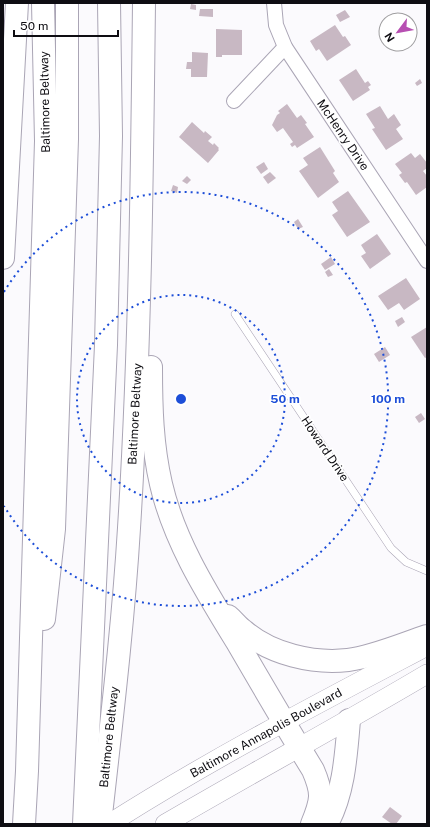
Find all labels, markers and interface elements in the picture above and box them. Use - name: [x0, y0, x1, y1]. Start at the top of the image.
- scale bar: [14, 12, 118, 38]
- north arrow: [378, 12, 418, 52]
- text: 50 m: [20, 19, 48, 33]
- text: N: [382, 30, 397, 44]
- street label: Baltimore Beltway: [37, 50, 53, 153]
- street label: McHenry Drive: [314, 97, 372, 173]
- street label: Baltimore Beltway: [125, 362, 145, 465]
- centre of rings: [174, 392, 188, 406]
- text: 50 m: [270, 392, 300, 406]
- text: 100 m: [371, 392, 405, 406]
- street label: Howard Drive: [298, 414, 352, 484]
- street label: Baltimore Beltway: [97, 685, 121, 788]
- street label: Baltimore Annapolis Boulevard: [188, 685, 344, 781]

